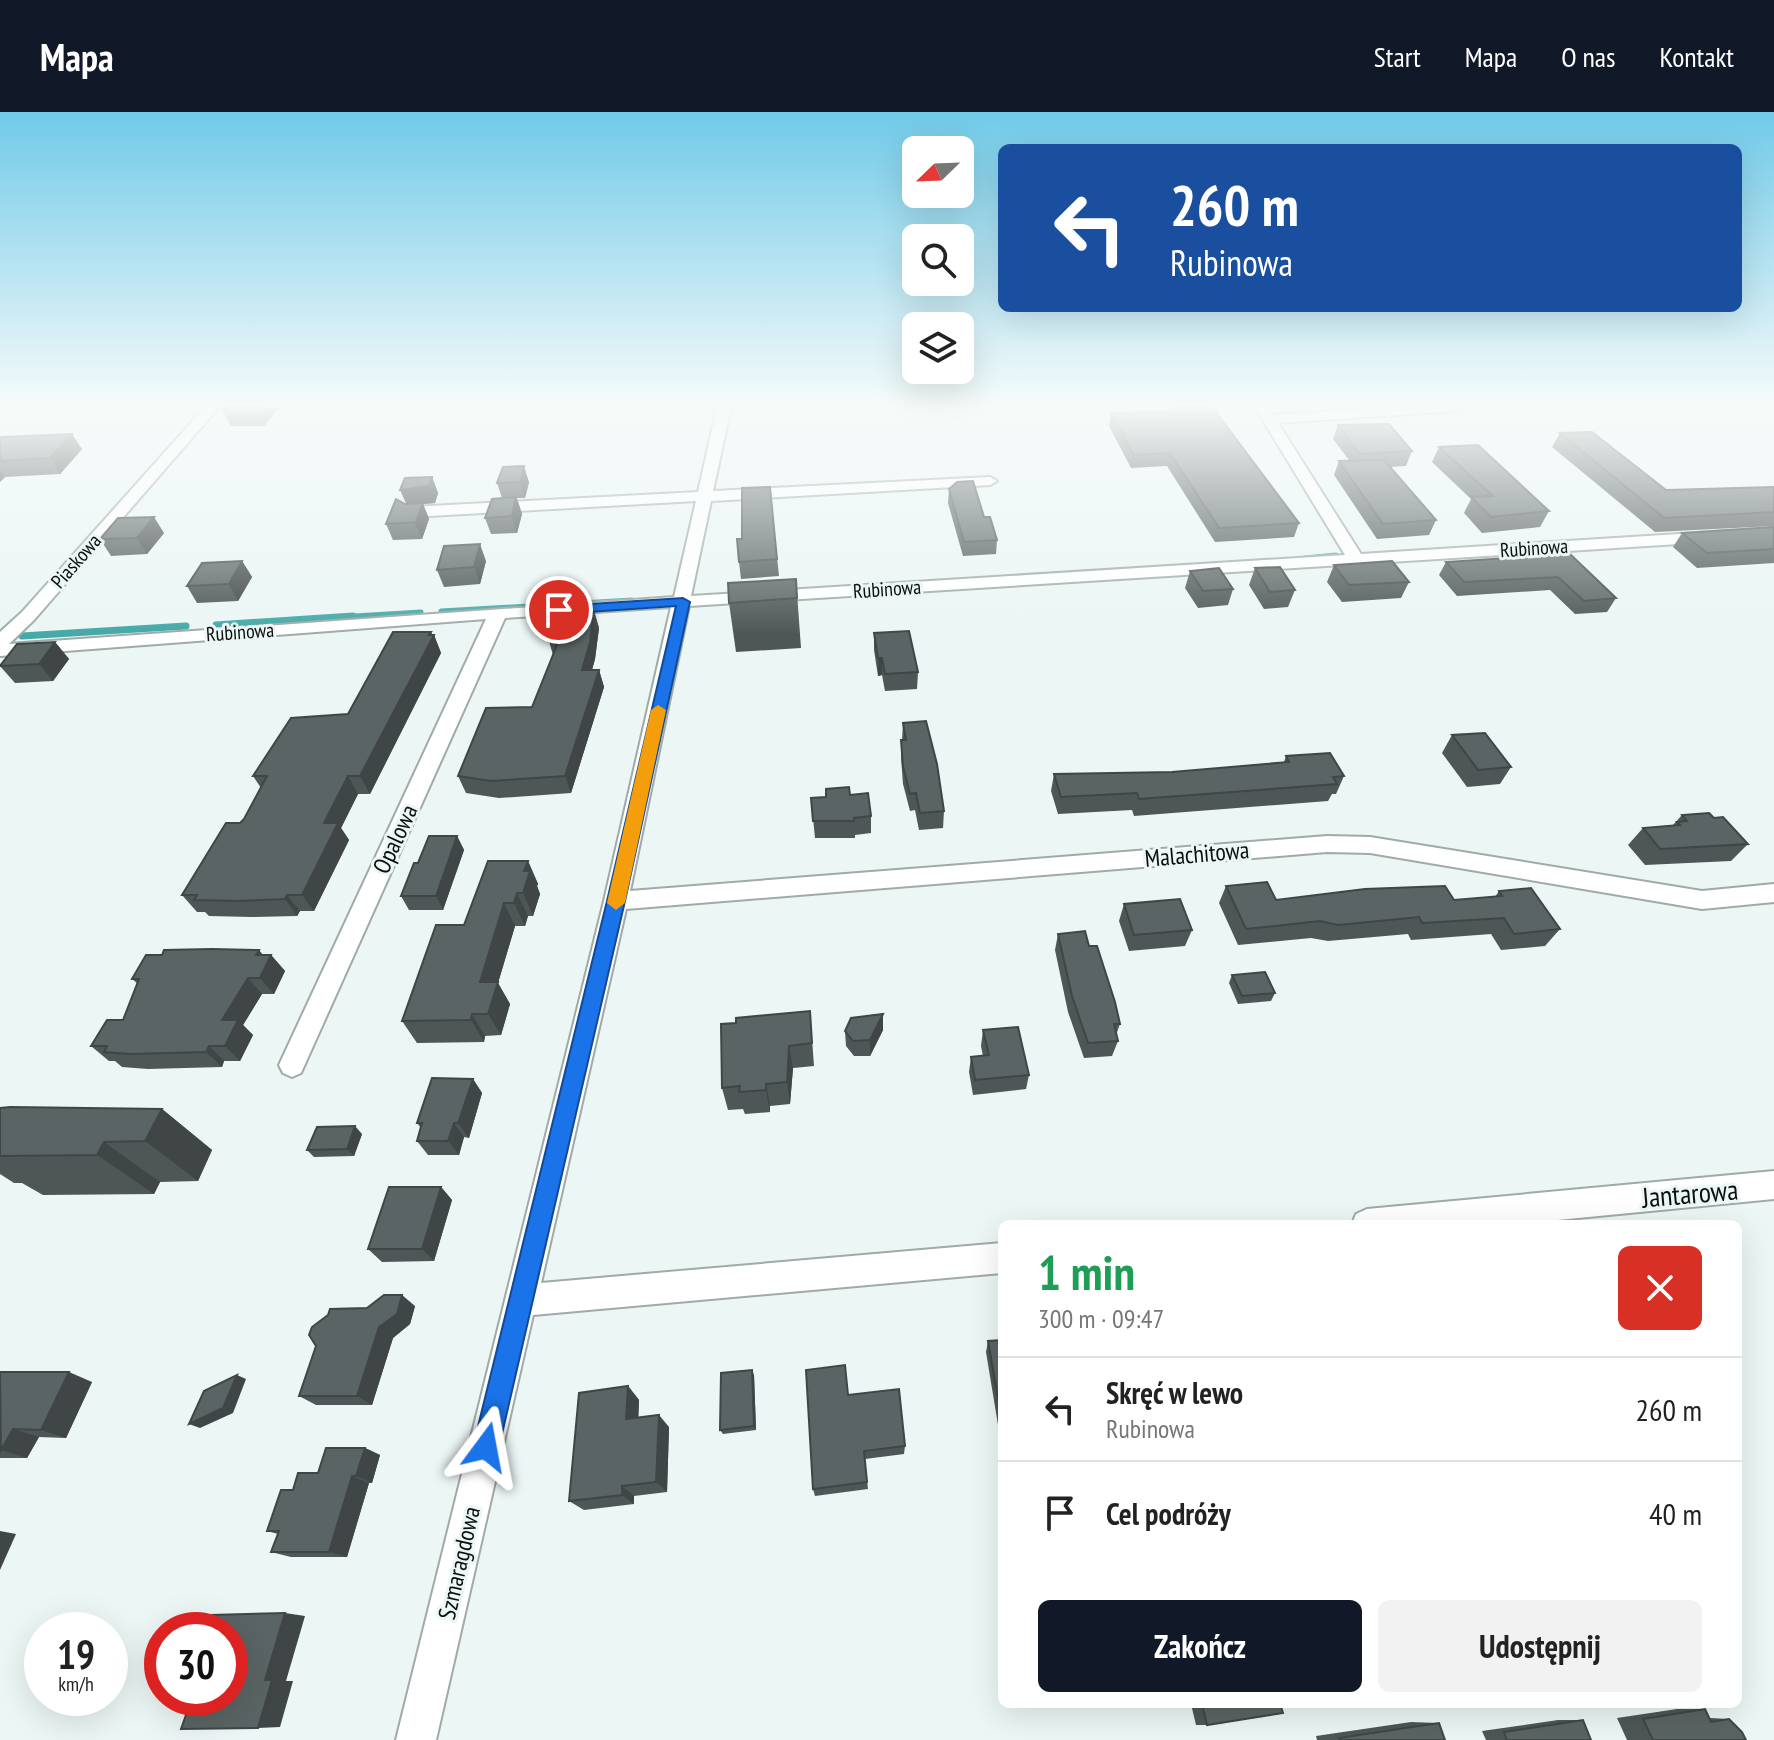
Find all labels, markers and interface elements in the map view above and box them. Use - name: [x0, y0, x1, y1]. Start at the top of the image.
- text: Mapa: [40, 32, 114, 81]
- text: Start: [1374, 38, 1421, 75]
- text: Mapa: [1465, 38, 1517, 75]
- text: O nas: [1561, 38, 1615, 75]
- text: Kontakt: [1659, 38, 1734, 75]
- north arrow: [902, 136, 974, 208]
- map controls: [902, 136, 974, 384]
- text: 260 m: [1170, 169, 1299, 241]
- icon: left: [1038, 176, 1142, 280]
- button: search: [902, 224, 974, 296]
- text: Rubinowa: [1170, 239, 1293, 286]
- button: layers: [902, 312, 974, 384]
- street label: Piaskowa: [45, 528, 107, 594]
- street label: Rubinowa: [1499, 533, 1569, 563]
- street label: Rubinowa: [852, 574, 922, 604]
- pin: [525, 576, 593, 644]
- icon: arrive: [537, 588, 581, 632]
- street label: Rubinowa: [205, 617, 275, 647]
- street label: Opalowa: [366, 799, 424, 879]
- street label: Malachitowa: [1143, 834, 1251, 874]
- street label: Jantarowa: [1639, 1170, 1740, 1216]
- text: 1 min: [1038, 1241, 1135, 1303]
- button: close: [1618, 1246, 1702, 1330]
- text: 300 m · 09:47: [1038, 1302, 1164, 1335]
- text: Skręć w lewo: [1106, 1373, 1243, 1412]
- icon: left: [1038, 1387, 1082, 1431]
- text: 260 m: [1636, 1390, 1702, 1429]
- position arrow: [444, 1405, 528, 1489]
- text: Rubinowa: [1106, 1412, 1195, 1445]
- icon: arrive: [1038, 1491, 1082, 1535]
- text: Cel podróży: [1106, 1494, 1231, 1533]
- text: 40 m: [1649, 1494, 1702, 1533]
- street label: Szmaragdowa: [431, 1503, 487, 1623]
- button: Zakończ: [1038, 1600, 1362, 1692]
- button: Udostępnij: [1378, 1600, 1702, 1692]
- speed limit sign: 30: [144, 1612, 248, 1716]
- text: 19: [57, 1628, 95, 1680]
- text: km/h: [58, 1671, 94, 1697]

